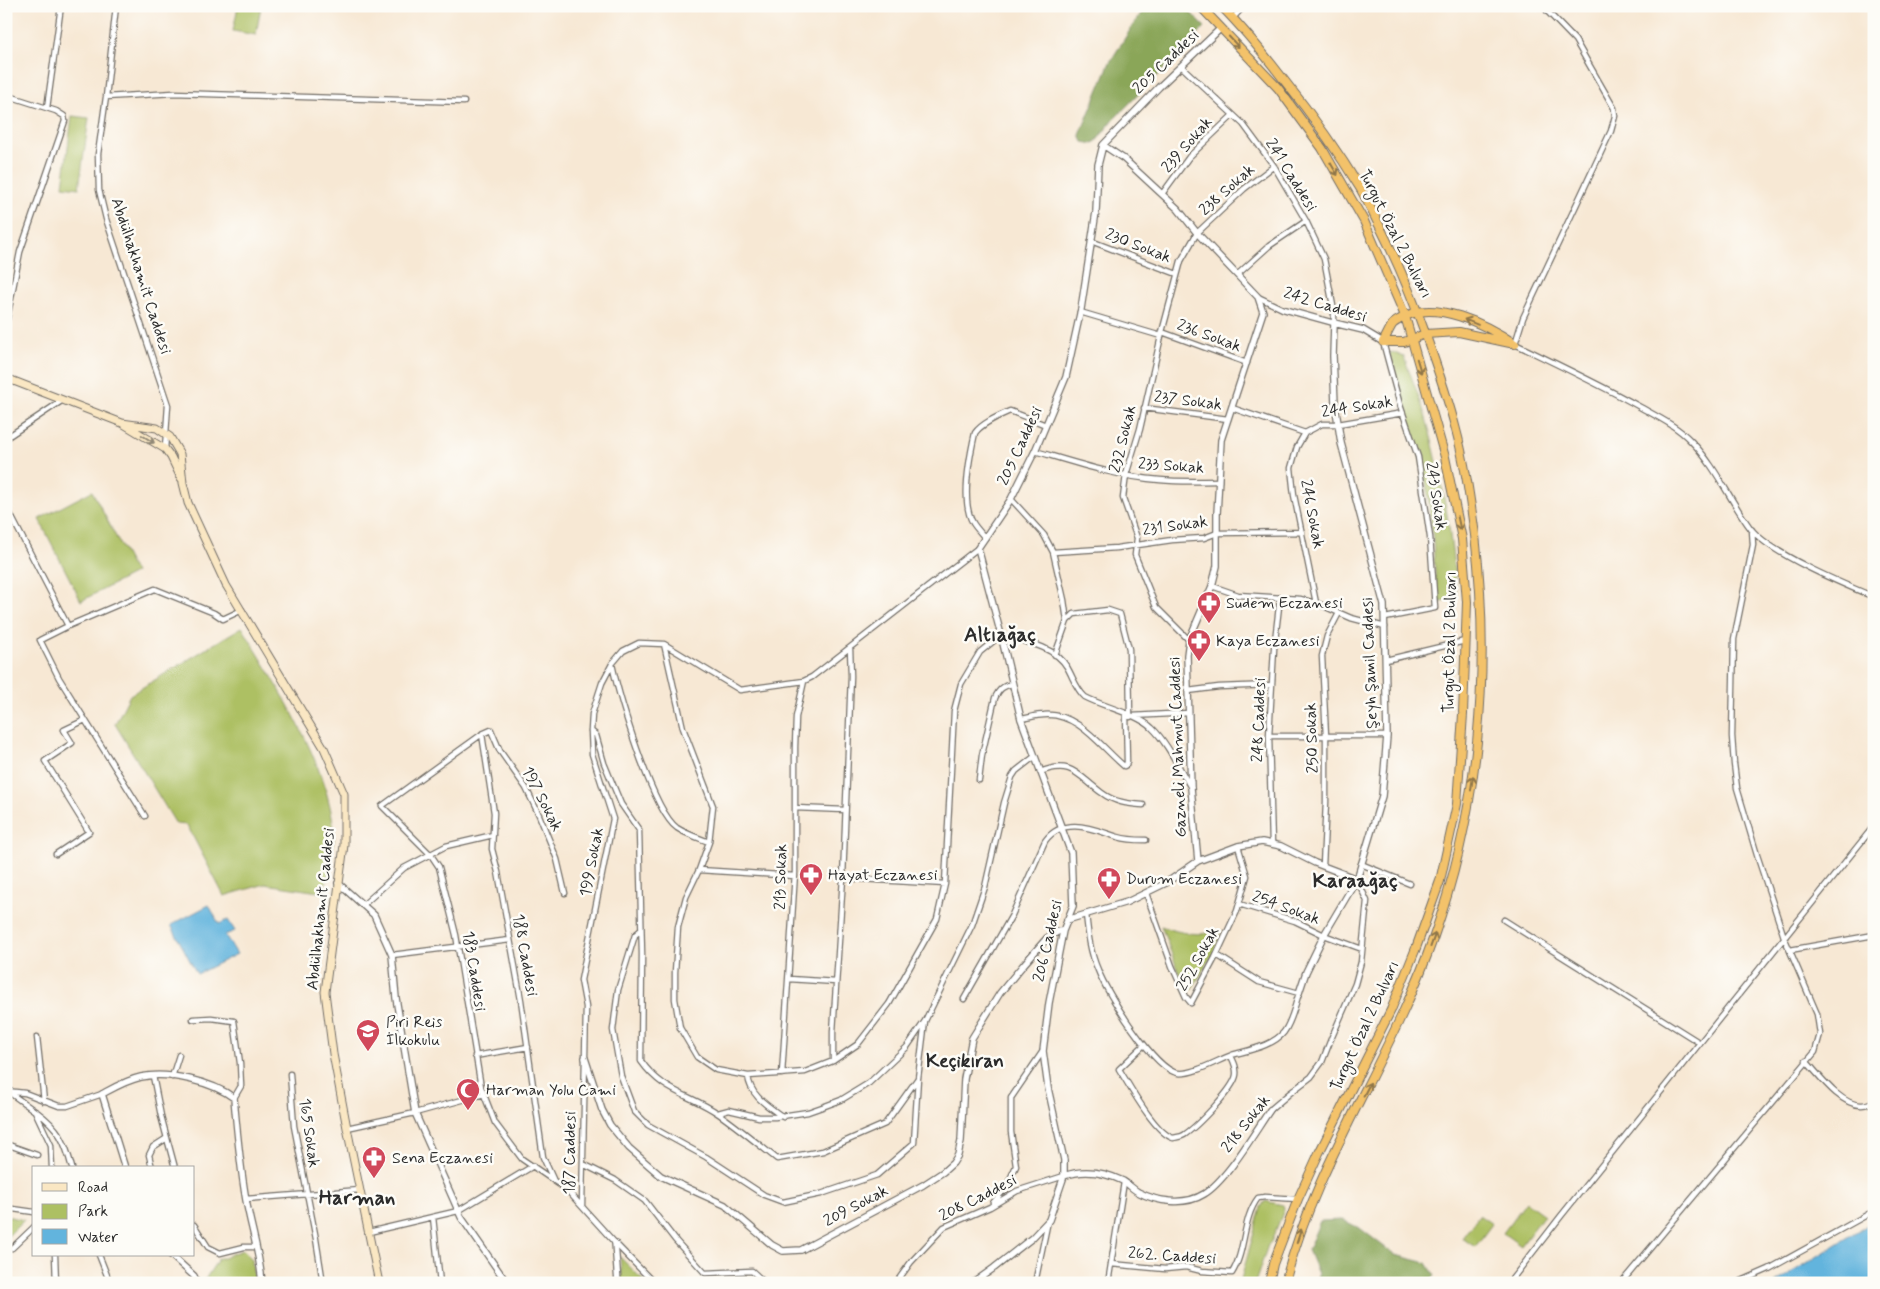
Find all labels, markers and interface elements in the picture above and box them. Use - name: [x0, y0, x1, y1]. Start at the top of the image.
- street label: 205 Caddesi: [1128, 25, 1204, 99]
- one-way arrow: [1228, 35, 1240, 48]
- street label: 239 Sokak: [1157, 112, 1217, 177]
- street label: 241 Caddesi: [1260, 134, 1322, 216]
- street label: 238 Sokak: [1195, 159, 1259, 221]
- one-way arrow: [1330, 161, 1340, 176]
- street label: Turgut Özal 2 Bulvarı: [1353, 166, 1437, 302]
- street label: Abdülhakhamit Caddesi: [106, 195, 176, 357]
- street label: 230 Sokak: [1102, 224, 1174, 268]
- street label: 242 Caddesi: [1281, 282, 1369, 328]
- street label: 236 Sokak: [1174, 315, 1244, 357]
- one-way arrow: [1464, 316, 1479, 326]
- one-way arrow: [1415, 357, 1425, 373]
- street label: 237 Sokak: [1153, 386, 1223, 416]
- street label: 244 Sokak: [1320, 391, 1394, 423]
- street label: 205 Caddesi: [993, 403, 1048, 489]
- street label: 232 Sokak: [1104, 403, 1142, 475]
- one-way arrow: [140, 434, 154, 444]
- street label: 233 Sokak: [1137, 453, 1205, 479]
- street label: 243 Sokak: [1420, 460, 1452, 532]
- street label: 246 Sokak: [1295, 478, 1329, 550]
- street label: 231 Sokak: [1141, 511, 1209, 541]
- one-way arrow: [1455, 515, 1464, 531]
- street label: Turgut Özal 2 Bulvarı: [1438, 571, 1463, 713]
- pharmacy icon: Sudem Eczanesi: [1196, 590, 1222, 624]
- place label: Sudem Eczanesi: [1226, 593, 1343, 614]
- street label: Şeyh Şamil Caddesi: [1357, 597, 1383, 729]
- district label: Altıağaç: [964, 621, 1036, 649]
- pharmacy icon: Kaya Eczanesi: [1186, 628, 1212, 662]
- place label: Kaya Eczanesi: [1216, 631, 1320, 652]
- street label: Gazneli Mahmut Caddesi: [1164, 656, 1192, 838]
- street label: 248 Caddesi: [1247, 677, 1271, 763]
- street label: 250 Sokak: [1300, 702, 1324, 774]
- street label: 197 Sokak: [517, 763, 567, 835]
- one-way arrow: [1467, 775, 1477, 791]
- street label: Abdülhakhamit Caddesi: [302, 826, 340, 991]
- street label: 199 Sokak: [575, 826, 609, 898]
- street label: 213 Sokak: [770, 844, 792, 910]
- pharmacy icon: Hayat Eczanesi: [798, 862, 824, 896]
- place label: Hayat Eczanesi: [828, 865, 938, 886]
- pharmacy icon: Durum Eczanesi: [1096, 866, 1122, 900]
- district label: Karaağaç: [1313, 867, 1398, 895]
- place label: Durum Eczanesi: [1126, 869, 1242, 890]
- street label: 254 Sokak: [1249, 886, 1323, 930]
- street label: 206 Caddesi: [1028, 898, 1068, 984]
- street label: 188 Caddesi: [507, 912, 543, 998]
- street label: 252 Sokak: [1172, 923, 1224, 995]
- street label: 183 Caddesi: [457, 929, 491, 1013]
- one-way arrow: [1429, 933, 1438, 948]
- street label: Turgut Özal 2 Bulvarı: [1326, 957, 1405, 1095]
- place label: Piri Reis İlkokulu: [386, 1012, 442, 1051]
- school or university icon: Piri Reis İlkokulu: [355, 1018, 381, 1052]
- district label: Keçikıran: [926, 1049, 1004, 1074]
- mosque icon: Harman Yolu Cami: [455, 1077, 481, 1111]
- place label: Harman Yolu Cami: [486, 1080, 616, 1101]
- one-way arrow: [1362, 1081, 1372, 1096]
- street label: 218 Sokak: [1217, 1091, 1275, 1157]
- street label: 165 Sokak: [294, 1097, 324, 1169]
- street label: 187 Caddesi: [559, 1111, 581, 1195]
- pharmacy icon: Sena Eczanesi: [361, 1145, 387, 1179]
- place label: Sena Eczanesi: [392, 1148, 493, 1169]
- legend: [32, 1166, 195, 1256]
- street label: 208 Caddesi: [936, 1169, 1021, 1227]
- text: Road: [78, 1178, 108, 1198]
- street label: 209 Sokak: [820, 1180, 892, 1232]
- district label: Harman: [319, 1184, 395, 1212]
- text: Park: [78, 1202, 108, 1222]
- text: Water: [78, 1228, 118, 1248]
- one-way arrow: [1295, 1229, 1304, 1244]
- street label: 262. Caddesi: [1127, 1242, 1217, 1270]

